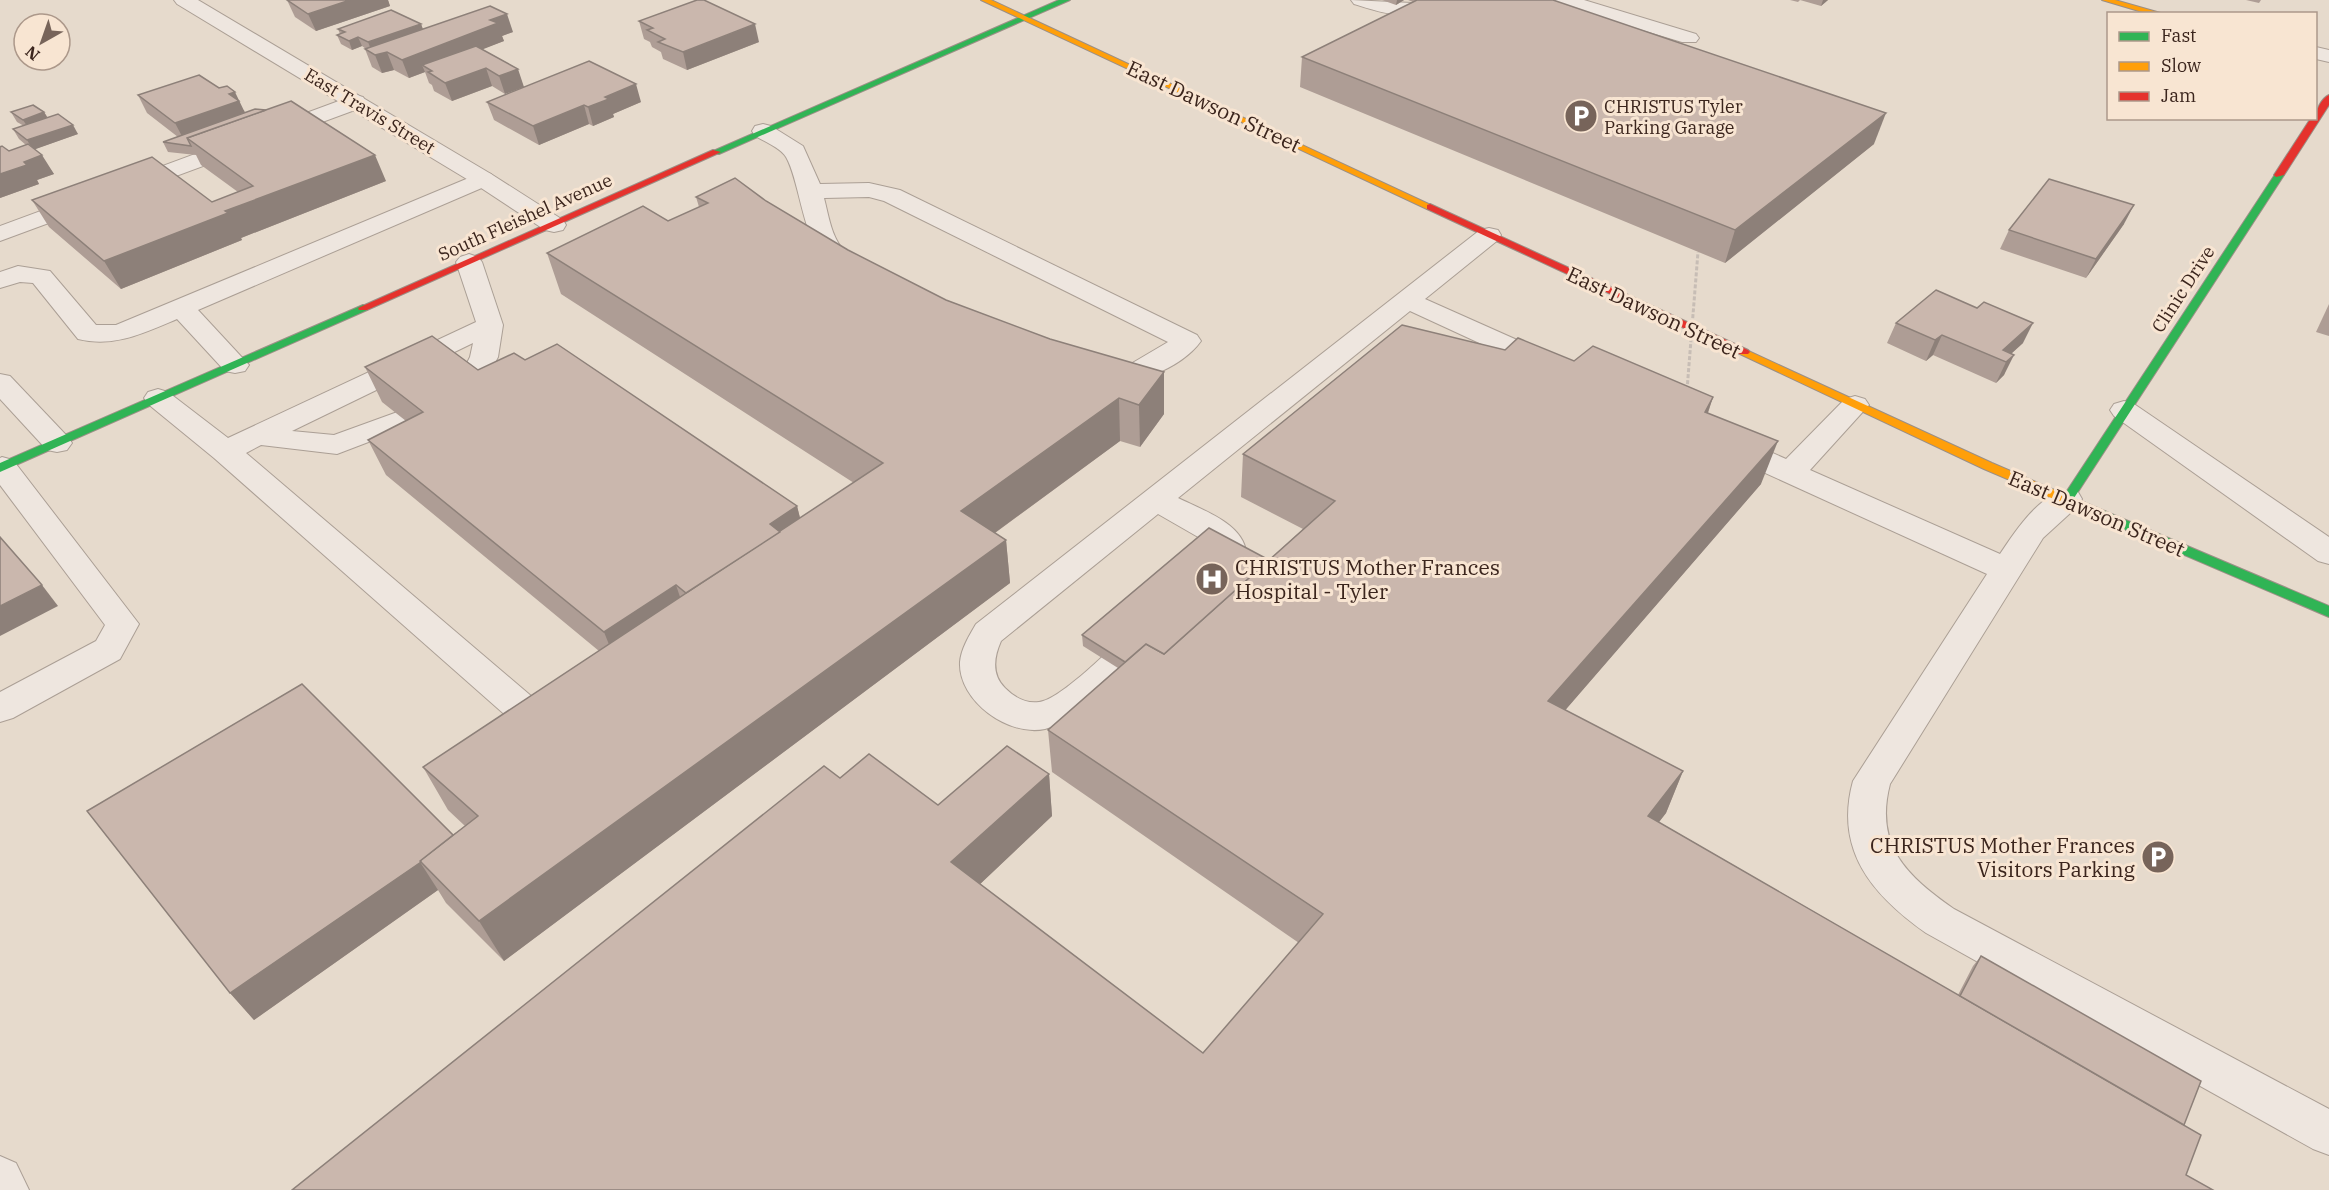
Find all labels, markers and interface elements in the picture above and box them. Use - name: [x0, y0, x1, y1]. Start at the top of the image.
- north arrow: [12, 12, 72, 72]
- legend: [2107, 12, 2317, 120]
- text: Fast: [2161, 24, 2196, 47]
- text: N: [21, 42, 44, 65]
- street label: East Dawson Street: [1122, 53, 1306, 159]
- text: Slow: [2161, 54, 2201, 77]
- street label: East Travis Street: [300, 63, 440, 159]
- text: Jam: [2161, 84, 2196, 107]
- place label: CHRISTUS Tyler Parking Garage: [1604, 95, 1743, 139]
- parking icon: CHRISTUS Tyler Parking Garage: [1563, 98, 1599, 134]
- street label: South Fleishel Avenue: [434, 168, 616, 266]
- street label: Clinic Drive: [2146, 241, 2220, 337]
- street label: East Dawson Street: [1562, 259, 1746, 365]
- street label: East Dawson Street: [2004, 463, 2190, 563]
- place label: CHRISTUS Mother Frances Hospital - Tyler: [1235, 553, 1500, 605]
- hospital icon: CHRISTUS Mother Frances Hospital - Tyler: [1194, 561, 1230, 597]
- place label: CHRISTUS Mother Frances Visitors Parking: [1870, 831, 2136, 883]
- parking icon: CHRISTUS Mother Frances Visitors Parking: [2140, 839, 2176, 875]

